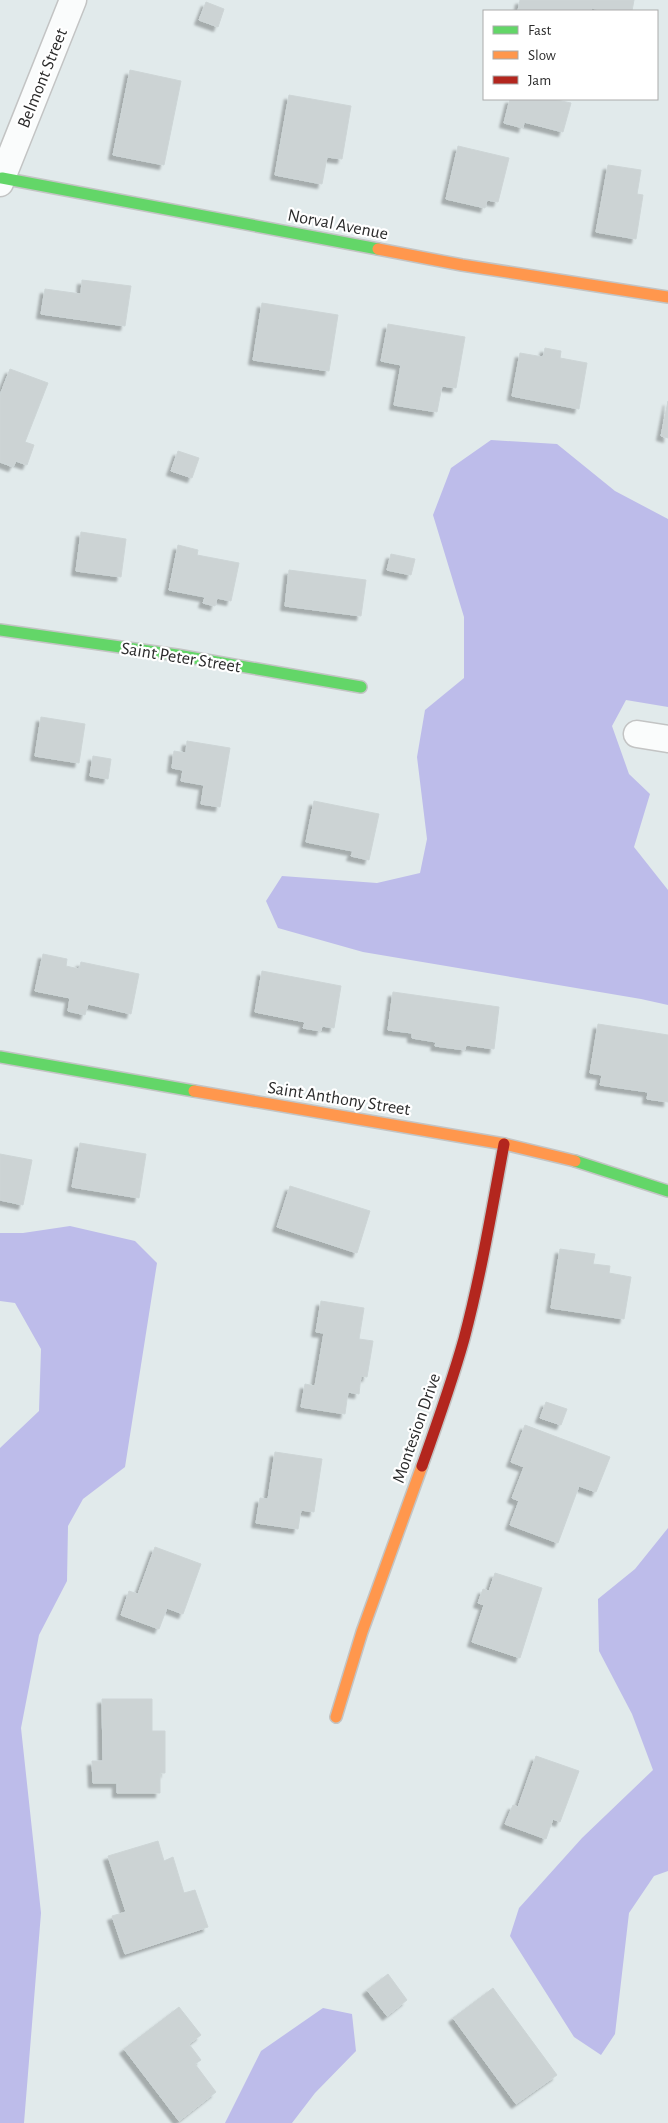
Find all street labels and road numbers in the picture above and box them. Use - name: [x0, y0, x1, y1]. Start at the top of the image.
- street label: Belmont Street: [15, 26, 71, 131]
- street label: Norval Avenue: [286, 206, 390, 244]
- street label: Saint Peter Street: [120, 640, 242, 676]
- street label: Saint Anthony Street: [266, 1079, 412, 1119]
- street label: Montesion Drive: [390, 1371, 444, 1486]

